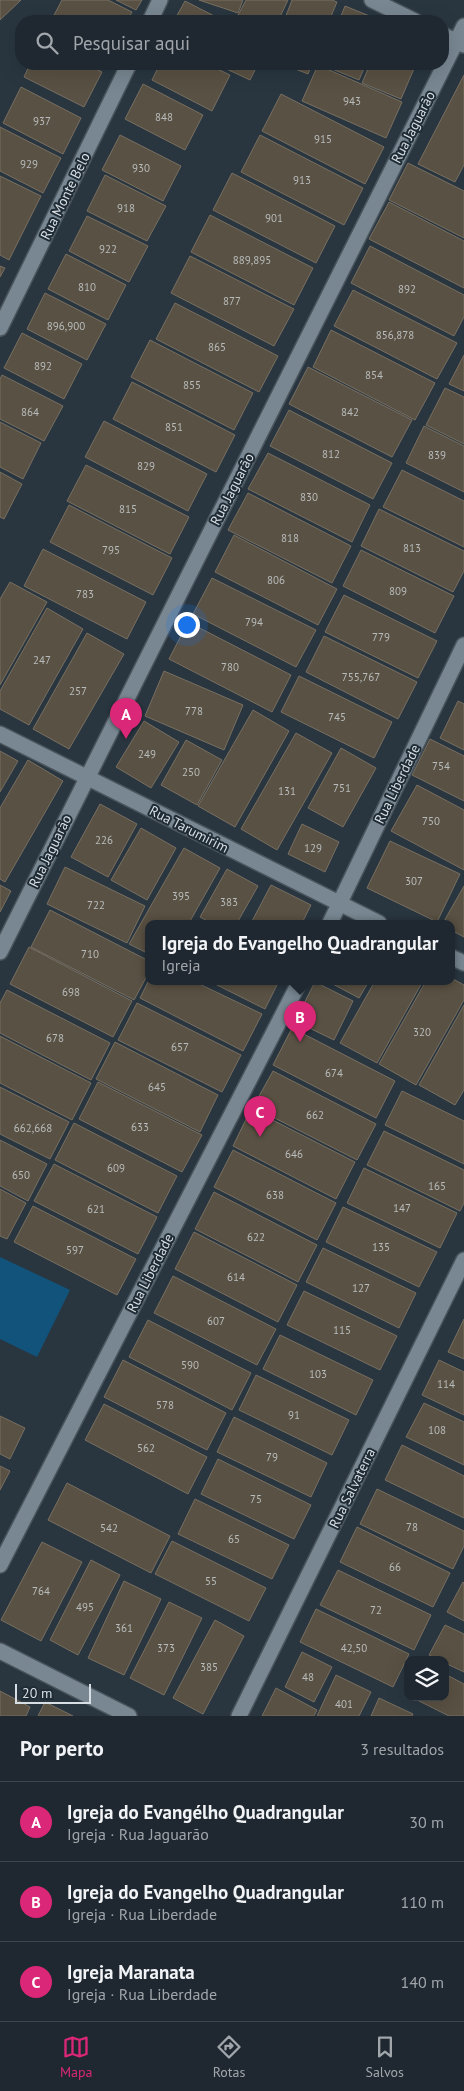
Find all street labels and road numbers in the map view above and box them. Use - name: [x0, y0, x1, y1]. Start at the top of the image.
- street label: Rua Jaguarão: [387, 88, 439, 166]
- street label: Rua Monte Belo: [36, 149, 94, 243]
- street label: Rua Jaguarão: [206, 450, 258, 528]
- street label: Rua Liberdade: [370, 741, 424, 827]
- street label: Rua Tarumirim: [146, 801, 232, 857]
- street label: Rua Jaguarão: [25, 812, 75, 890]
- street label: Rua Liberdade: [122, 1231, 178, 1315]
- street label: Rua Salvaterra: [325, 1445, 379, 1531]

